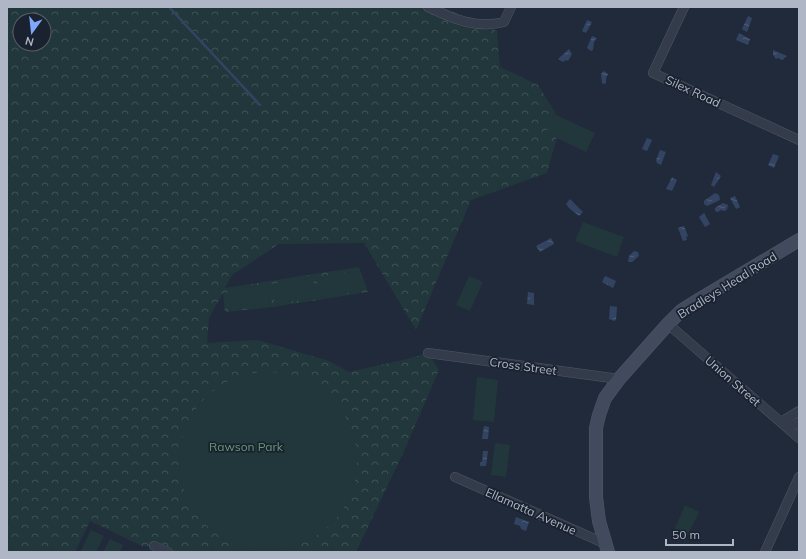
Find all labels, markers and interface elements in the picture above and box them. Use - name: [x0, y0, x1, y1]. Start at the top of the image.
- north arrow: [12, 12, 52, 52]
- text: N: [24, 34, 35, 49]
- street label: Silex Road: [663, 72, 723, 110]
- street label: Bradleys Head Road: [675, 248, 779, 322]
- street label: Union Street: [702, 353, 764, 409]
- street label: Cross Street: [489, 354, 557, 378]
- park label: Rawson Park: [209, 439, 284, 454]
- street label: Ellamatta Avenue: [483, 484, 579, 538]
- scale bar: [666, 521, 733, 547]
- text: 50 m: [672, 527, 700, 542]

